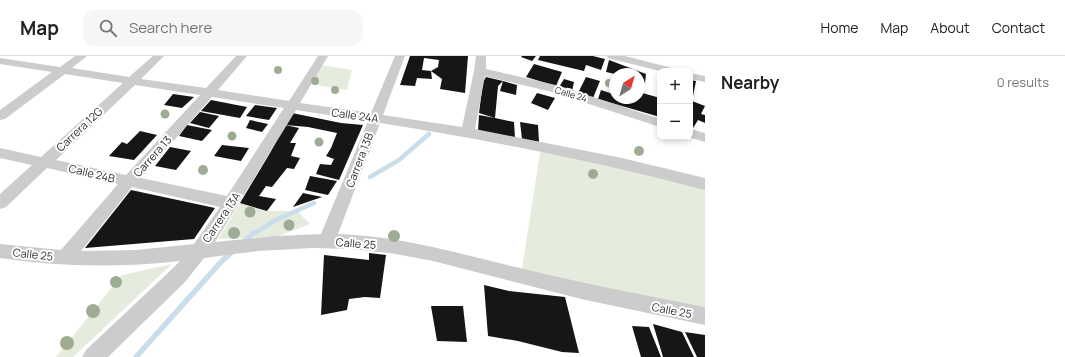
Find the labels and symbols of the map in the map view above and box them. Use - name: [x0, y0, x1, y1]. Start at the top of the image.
- north arrow: [609, 68, 645, 104]
- street label: Calle 24: [553, 83, 589, 105]
- street label: Carrera 12G: [52, 103, 106, 154]
- street label: Calle 24A: [330, 104, 380, 126]
- street label: Carrera 13B: [342, 130, 376, 189]
- street label: Carrera 13: [129, 132, 175, 180]
- street label: Calle 24B: [67, 160, 117, 186]
- street label: Carrera 13A: [199, 189, 243, 245]
- street label: Calle 25: [335, 234, 377, 252]
- street label: Calle 25: [12, 244, 54, 264]
- street label: Calle 25: [651, 299, 693, 321]

